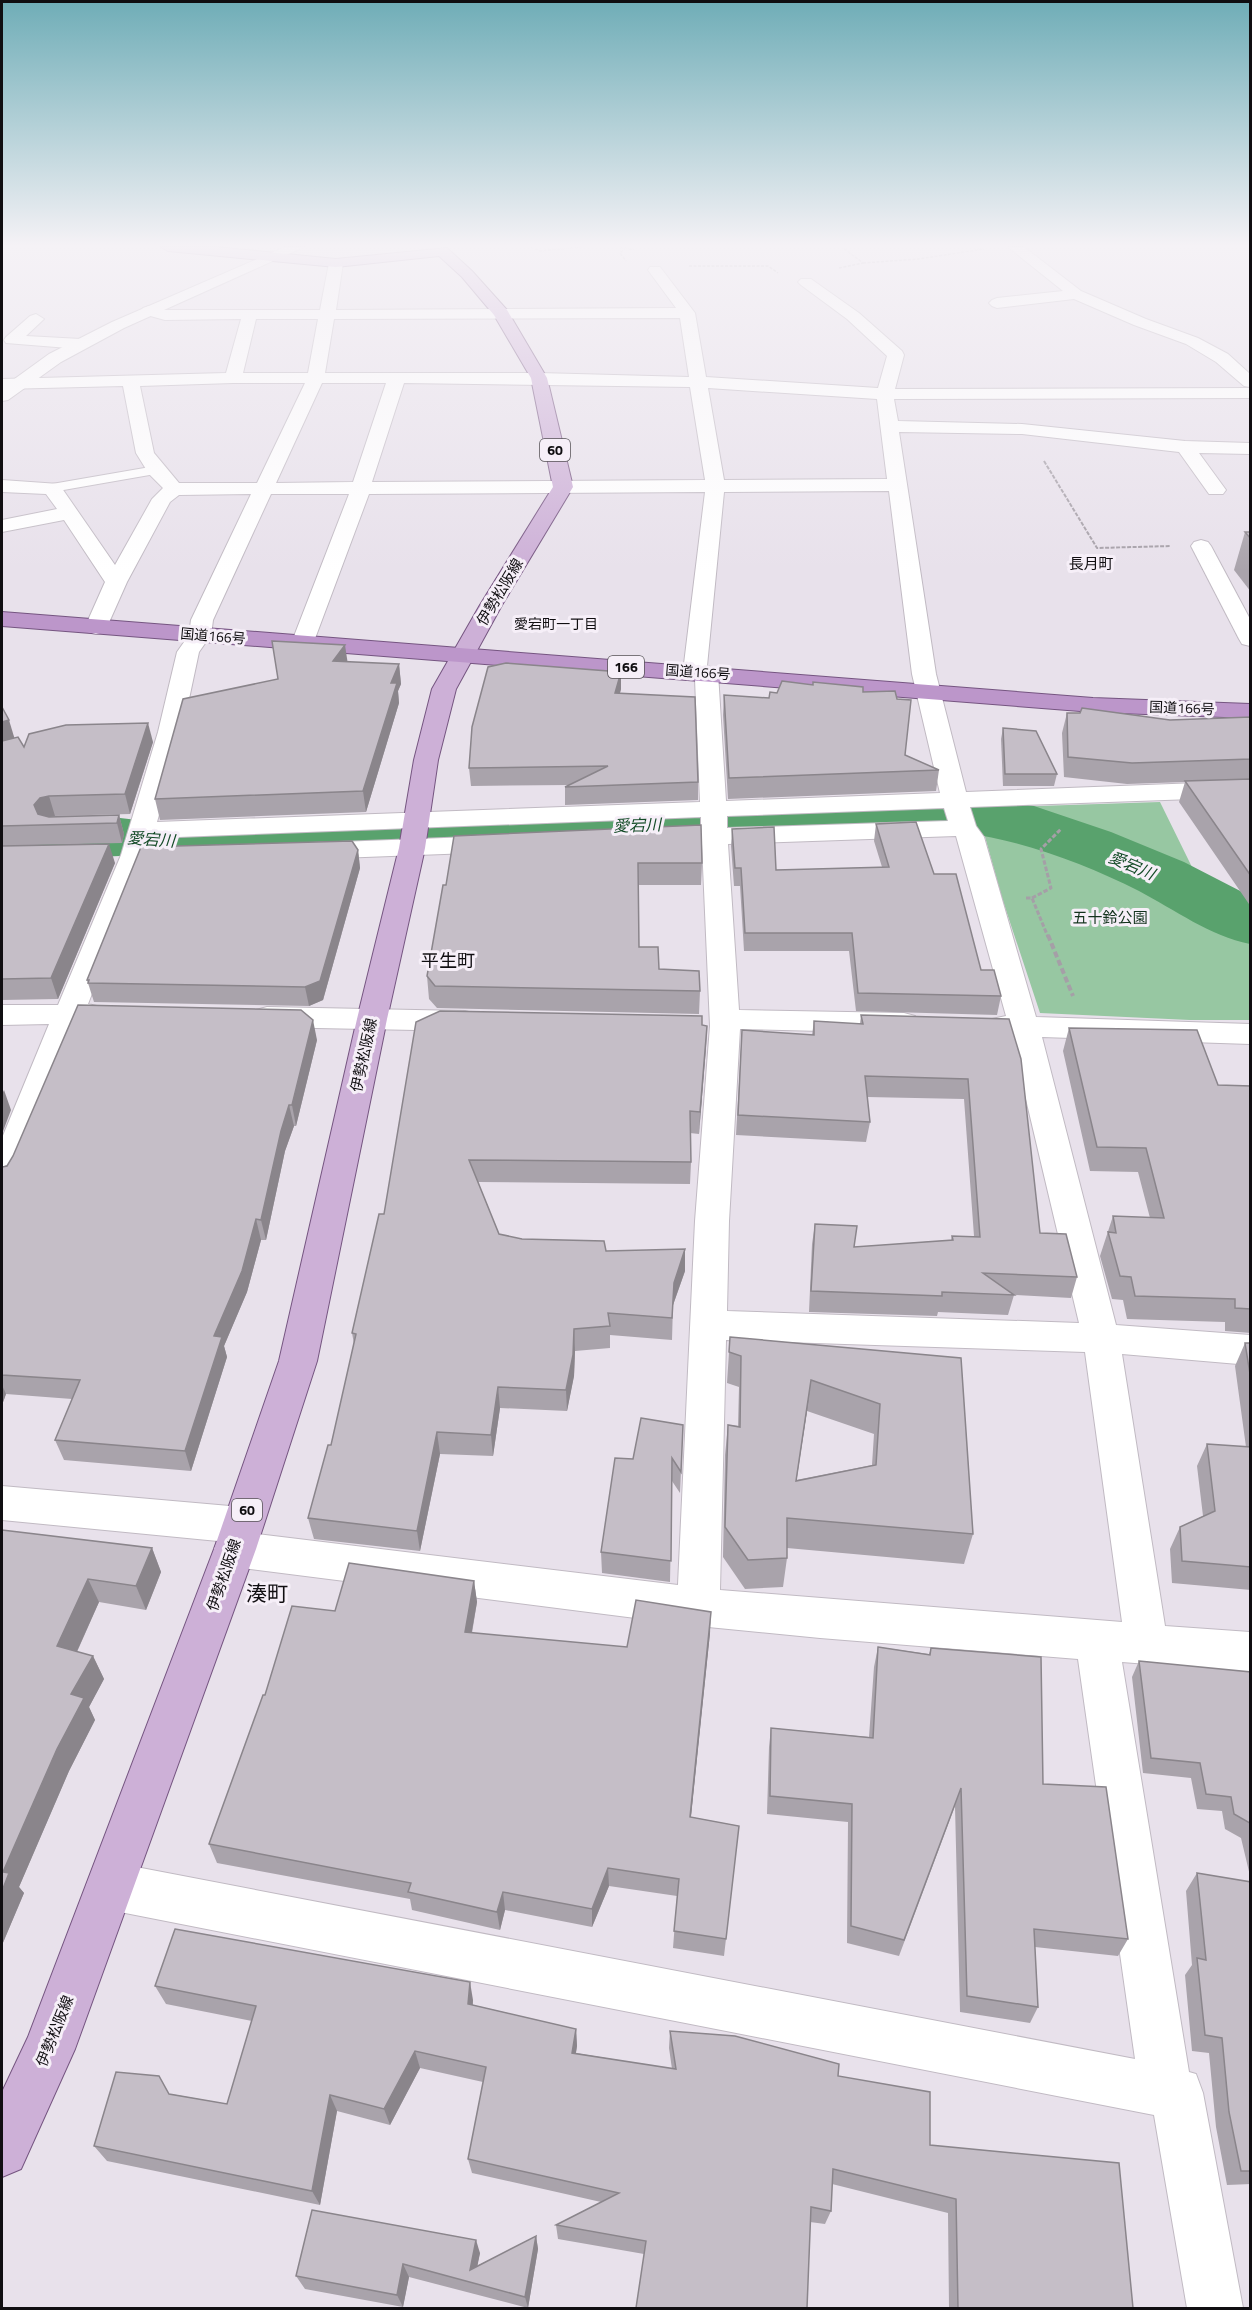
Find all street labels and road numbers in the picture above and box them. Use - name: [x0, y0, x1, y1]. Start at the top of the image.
- road number: 60: [540, 439, 570, 461]
- street label: 伊勢松阪線: [470, 554, 529, 630]
- street label: 国道166号: [179, 622, 247, 649]
- road number: 166: [608, 656, 644, 678]
- street label: 国道166号: [665, 659, 731, 684]
- street label: 国道166号: [1149, 696, 1215, 719]
- street label: 伊勢松阪線: [344, 1016, 383, 1094]
- road number: 60: [232, 1499, 262, 1521]
- street label: 伊勢松阪線: [200, 1536, 247, 1614]
- street label: 伊勢松阪線: [30, 1992, 79, 2070]

